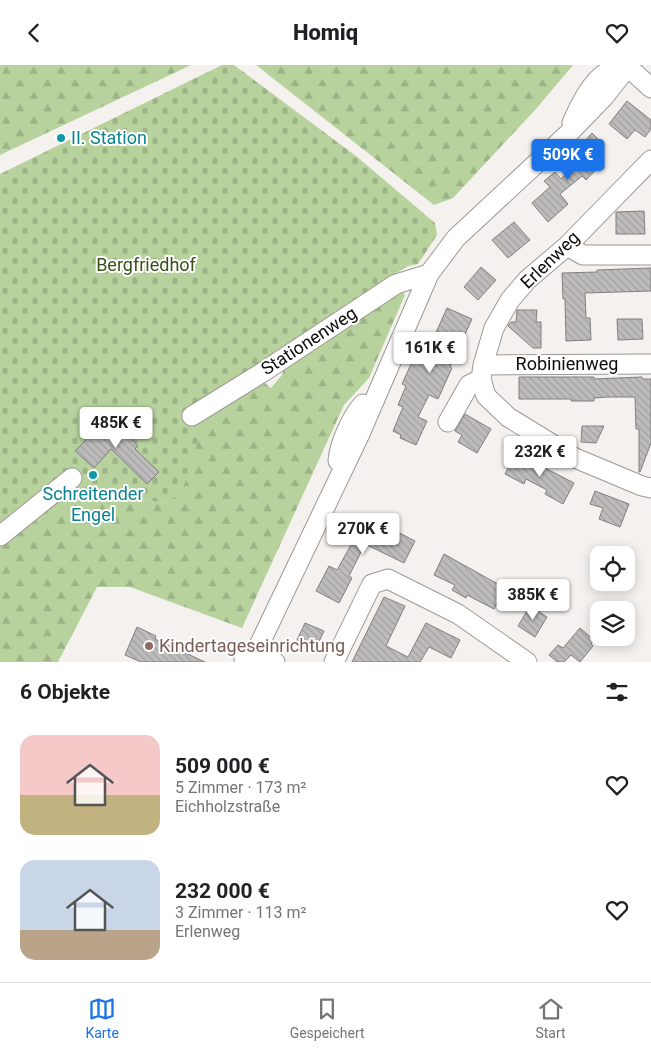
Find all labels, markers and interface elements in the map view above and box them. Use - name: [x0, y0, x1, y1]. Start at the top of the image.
- icon: back: [20, 19, 48, 47]
- icon: heart: [603, 19, 631, 47]
- text: Homiq: [293, 20, 358, 45]
- place label: II. Station: [71, 127, 147, 148]
- marker: II. Station: [55, 132, 67, 144]
- pin: 509K €: [527, 139, 609, 181]
- text: 509K €: [543, 145, 593, 164]
- street label: Erlenweg: [516, 227, 583, 293]
- park label: Bergfriedhof: [96, 254, 197, 275]
- street label: Stationenweg: [257, 302, 360, 379]
- pin: 161K €: [389, 331, 471, 374]
- text: 161K €: [405, 338, 455, 357]
- street label: Robinienweg: [516, 353, 618, 374]
- pin: 485K €: [75, 407, 157, 449]
- text: 485K €: [91, 413, 141, 432]
- pin: 232K €: [499, 435, 581, 478]
- text: 232K €: [515, 442, 565, 461]
- marker: Schreitender Engel: [87, 469, 99, 481]
- place label: Schreitender Engel: [42, 483, 144, 525]
- pin: 270K €: [322, 513, 404, 555]
- text: 270K €: [338, 519, 388, 538]
- map controls: [590, 546, 635, 646]
- button: locate: [590, 546, 635, 591]
- pin: 385K €: [492, 579, 574, 621]
- text: 385K €: [508, 585, 558, 604]
- button: layers: [590, 601, 635, 646]
- place label: Kindertageseinrichtung: [159, 635, 345, 656]
- marker: Kindertageseinrichtung: [143, 640, 155, 652]
- icon: filters: [603, 678, 631, 706]
- text: 6 Objekte: [20, 680, 110, 704]
- text: 509 000 €: [175, 754, 270, 778]
- icon: home: [60, 755, 120, 815]
- icon: heart: [603, 771, 631, 799]
- text: 5 Zimmer · 173 m²: [175, 778, 306, 797]
- text: Eichholzstraße: [175, 797, 280, 816]
- text: 232 000 €: [175, 879, 270, 903]
- icon: home: [60, 880, 120, 940]
- icon: heart: [603, 896, 631, 924]
- text: 3 Zimmer · 113 m²: [175, 903, 306, 922]
- text: Erlenweg: [175, 922, 240, 941]
- tab: Karte: [85, 995, 119, 1041]
- tab: Gespeichert: [290, 995, 365, 1041]
- tab: Start: [535, 995, 566, 1041]

